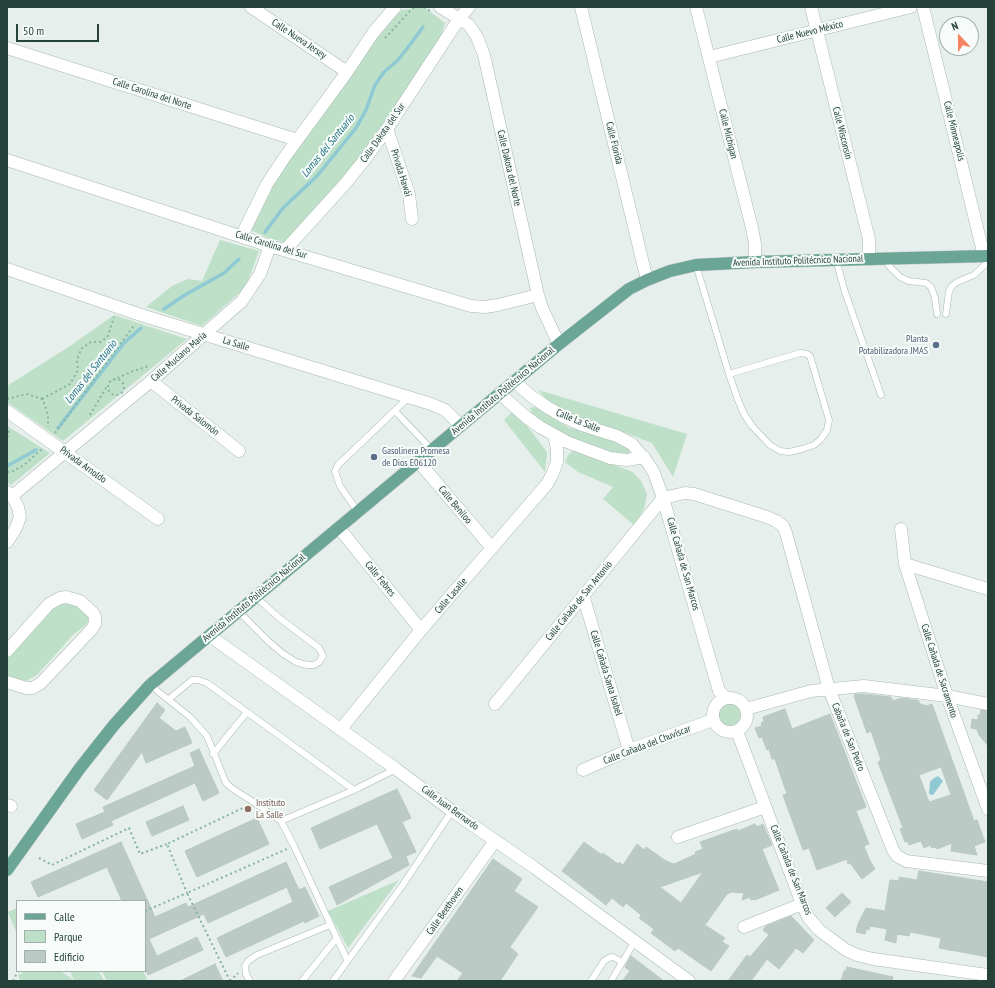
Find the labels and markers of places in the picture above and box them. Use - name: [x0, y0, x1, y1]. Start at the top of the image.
- place label: Planta Potabilizadora JMAS: [859, 333, 928, 356]
- marker: Planta Potabilizadora JMAS: [931, 340, 941, 350]
- place label: Gasolinera Promesa de Dios E06120: [382, 445, 450, 468]
- marker: Gasolinera Promesa de Dios E06120: [369, 452, 379, 462]
- place label: Instituto La Salle: [256, 797, 285, 820]
- marker: Instituto La Salle: [243, 804, 253, 814]

